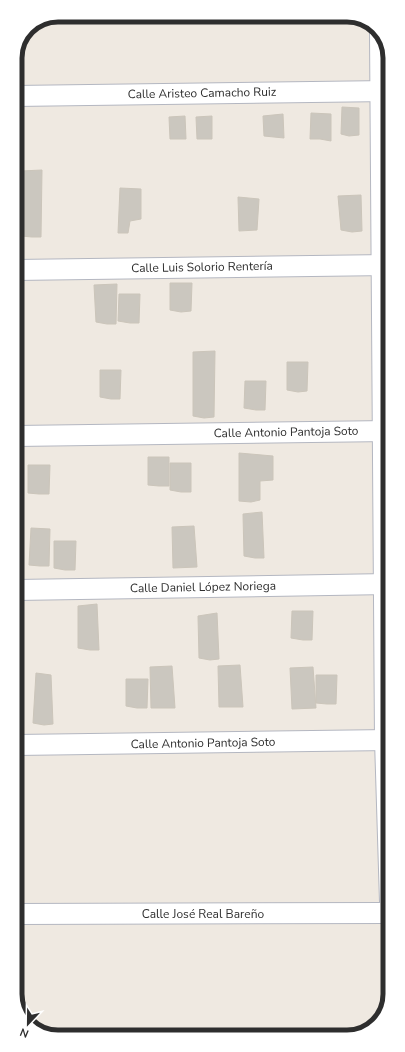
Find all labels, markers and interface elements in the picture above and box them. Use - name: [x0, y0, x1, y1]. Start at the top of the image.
- street label: Calle Aristeo Camacho Ruiz: [128, 84, 277, 102]
- street label: Calle Luis Solorio Rentería: [131, 258, 273, 276]
- street label: Calle Antonio Pantoja Soto: [213, 423, 359, 441]
- street label: Calle Daniel López Noriega: [130, 578, 276, 596]
- street label: Calle Antonio Pantoja Soto: [130, 734, 276, 752]
- street label: Calle José Real Bareño: [142, 906, 265, 922]
- north arrow: [8, 1004, 48, 1044]
- text: N: [18, 1024, 31, 1041]

